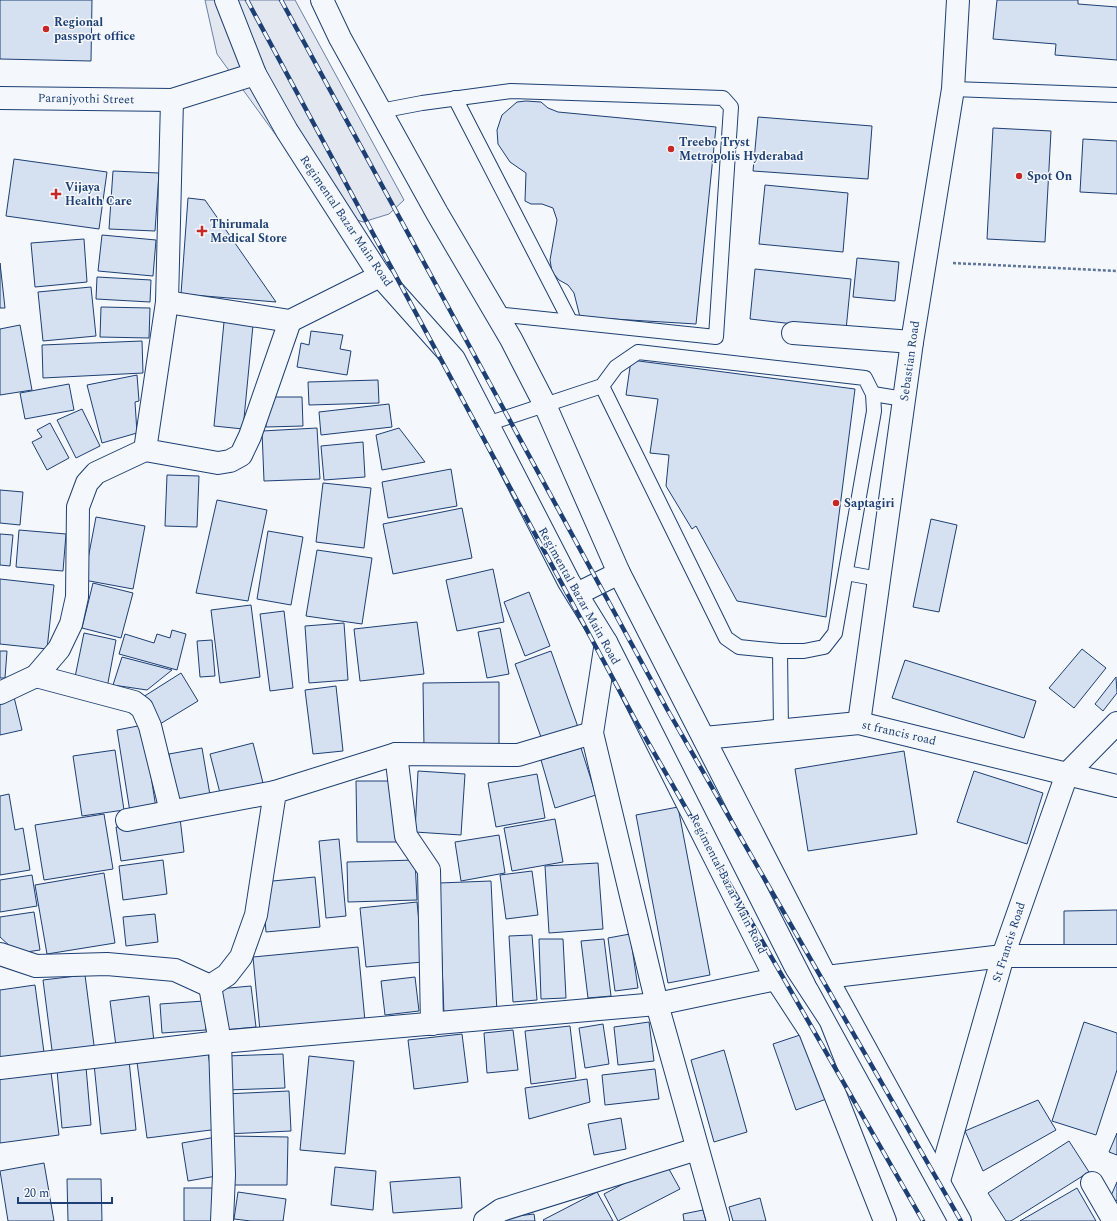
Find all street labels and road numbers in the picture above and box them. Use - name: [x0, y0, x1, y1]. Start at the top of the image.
- street label: Paranjyothi Street: [38, 89, 134, 109]
- street label: Regimental Bazar Main Road: [295, 151, 397, 291]
- street label: Sebastian Road: [895, 319, 925, 402]
- street label: Regimental Bazar Main Road: [533, 524, 625, 669]
- street label: st francis road: [860, 715, 938, 751]
- street label: Regimental Bazar Main Road: [684, 811, 772, 958]
- street label: St Francis Road: [987, 899, 1031, 985]

